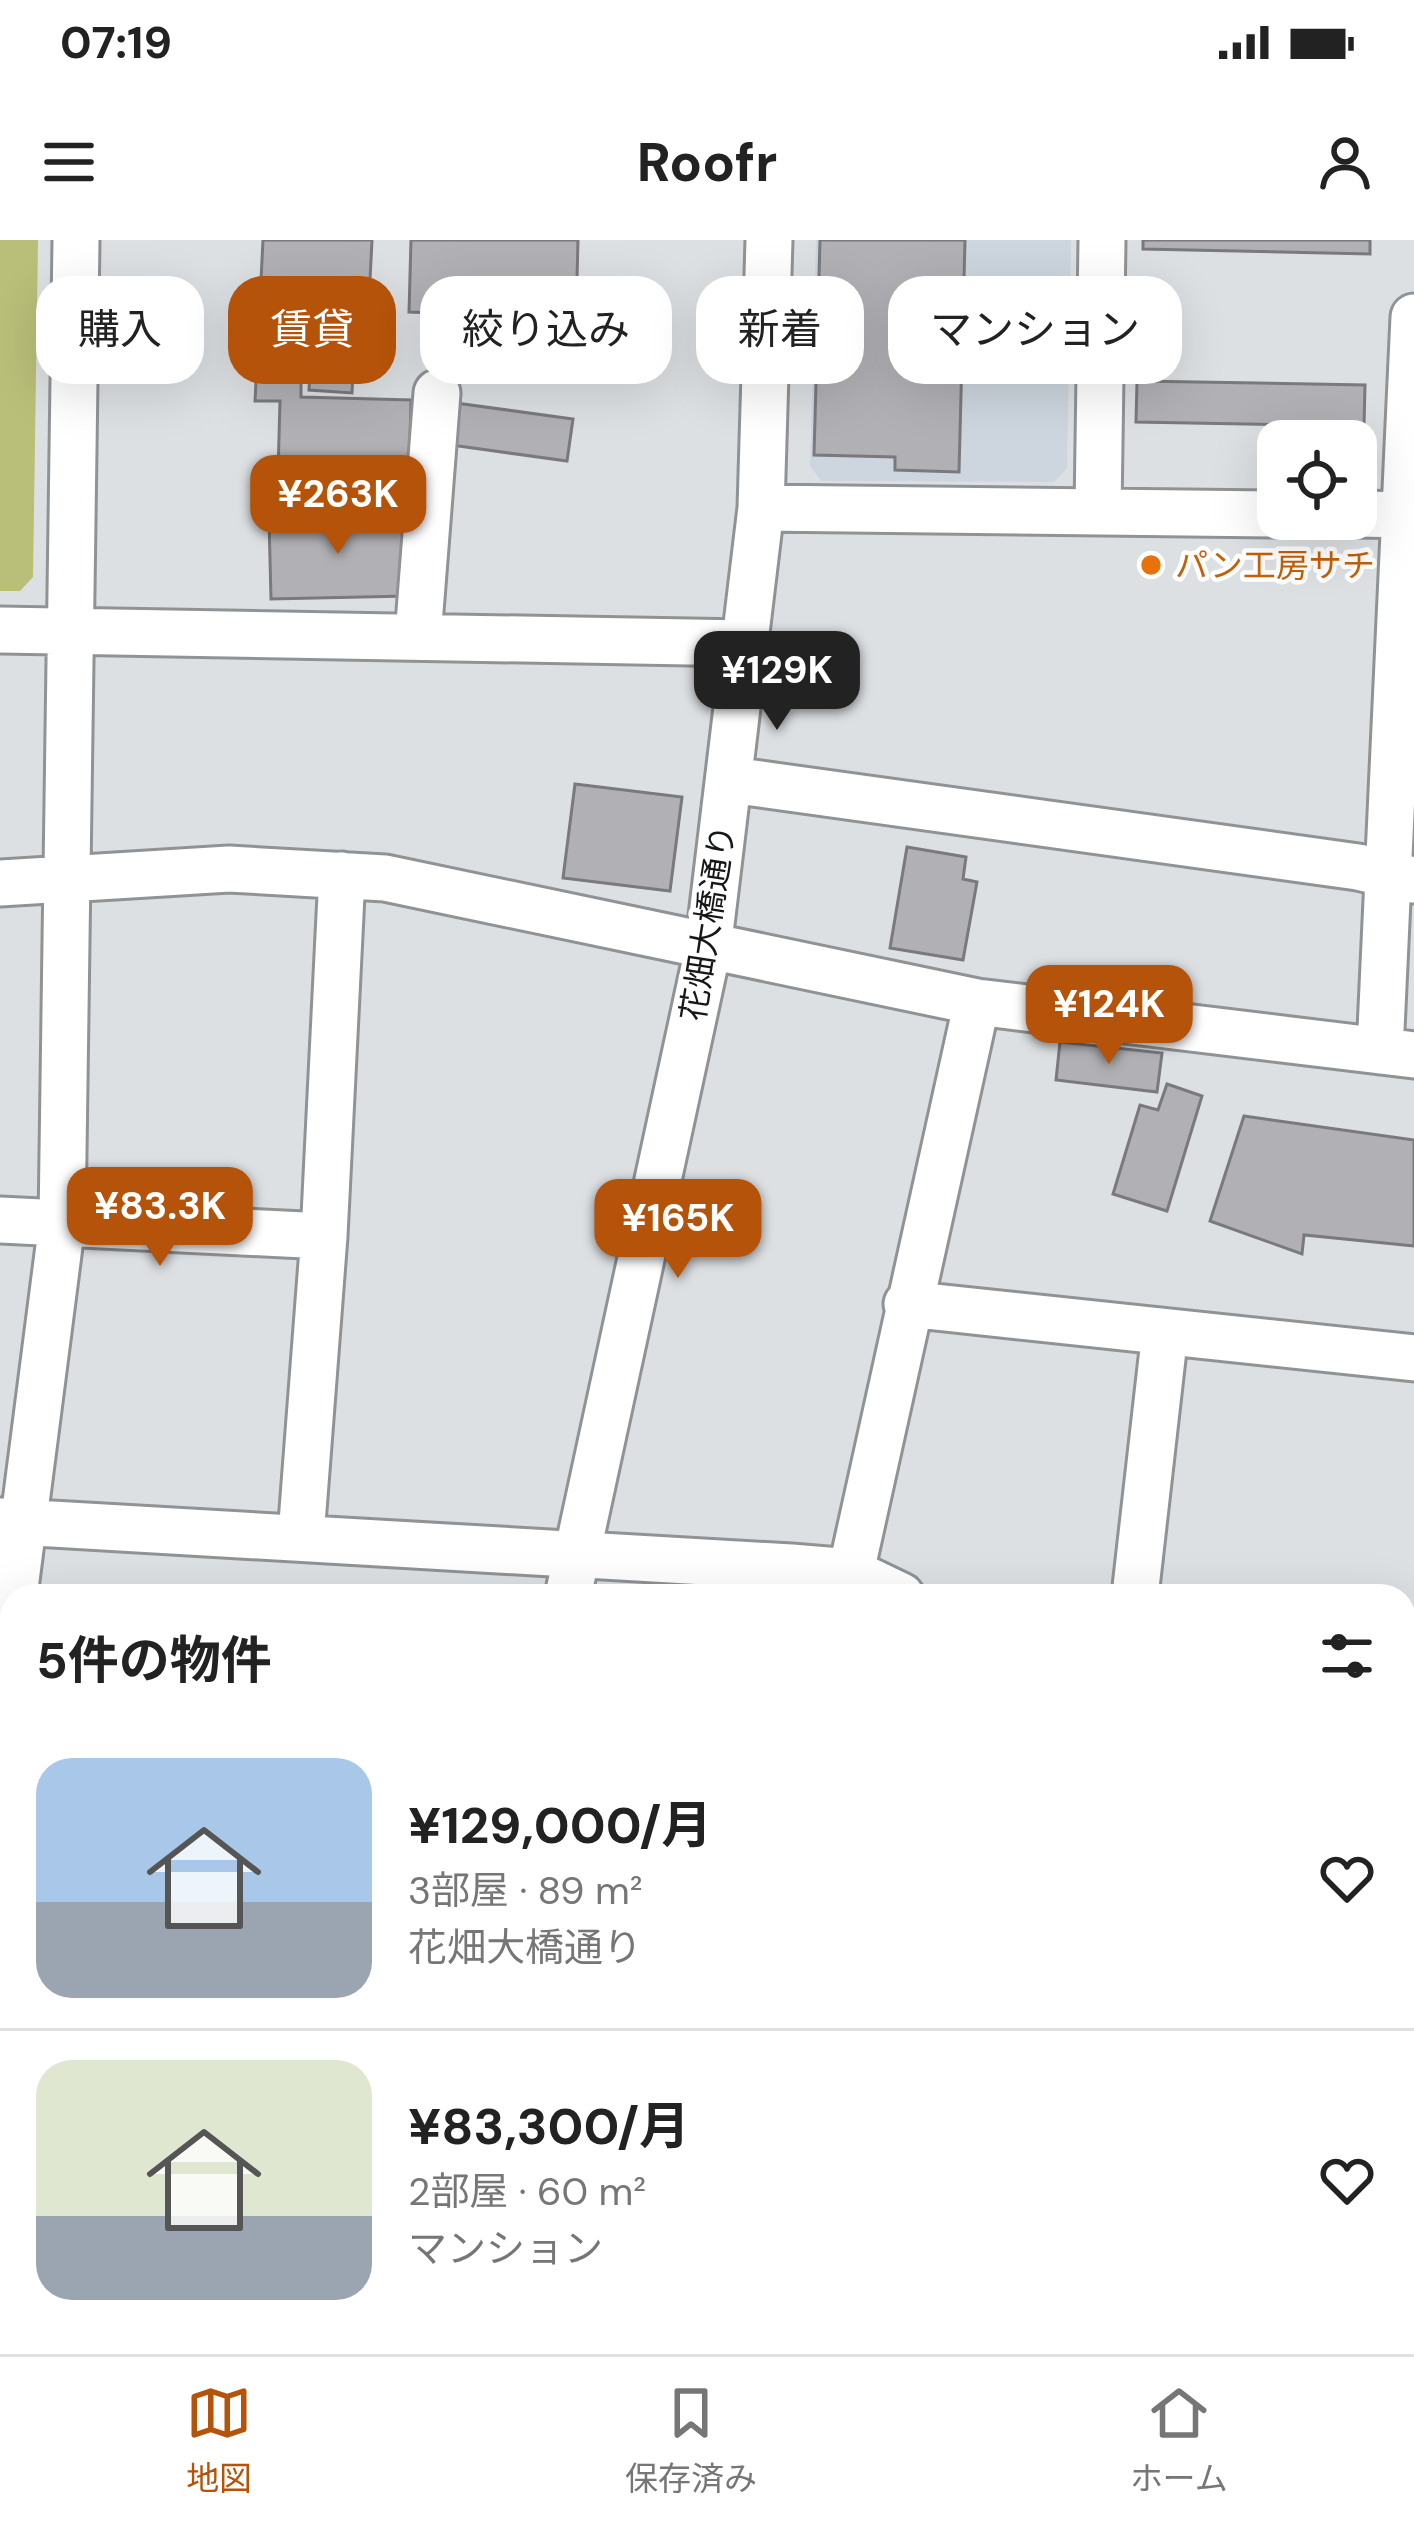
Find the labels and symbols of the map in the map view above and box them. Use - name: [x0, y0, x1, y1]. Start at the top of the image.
- pin: ¥263K: [254, 455, 422, 557]
- place label: パン工房サチ: [1175, 544, 1375, 587]
- marker: パン工房サチ: [1138, 552, 1164, 578]
- pin: ¥129K: [693, 631, 861, 733]
- street label: 花畑大橋通り: [671, 822, 745, 1024]
- pin: ¥124K: [1025, 965, 1193, 1067]
- pin: ¥83.3K: [62, 1167, 258, 1269]
- pin: ¥165K: [594, 1179, 762, 1281]

